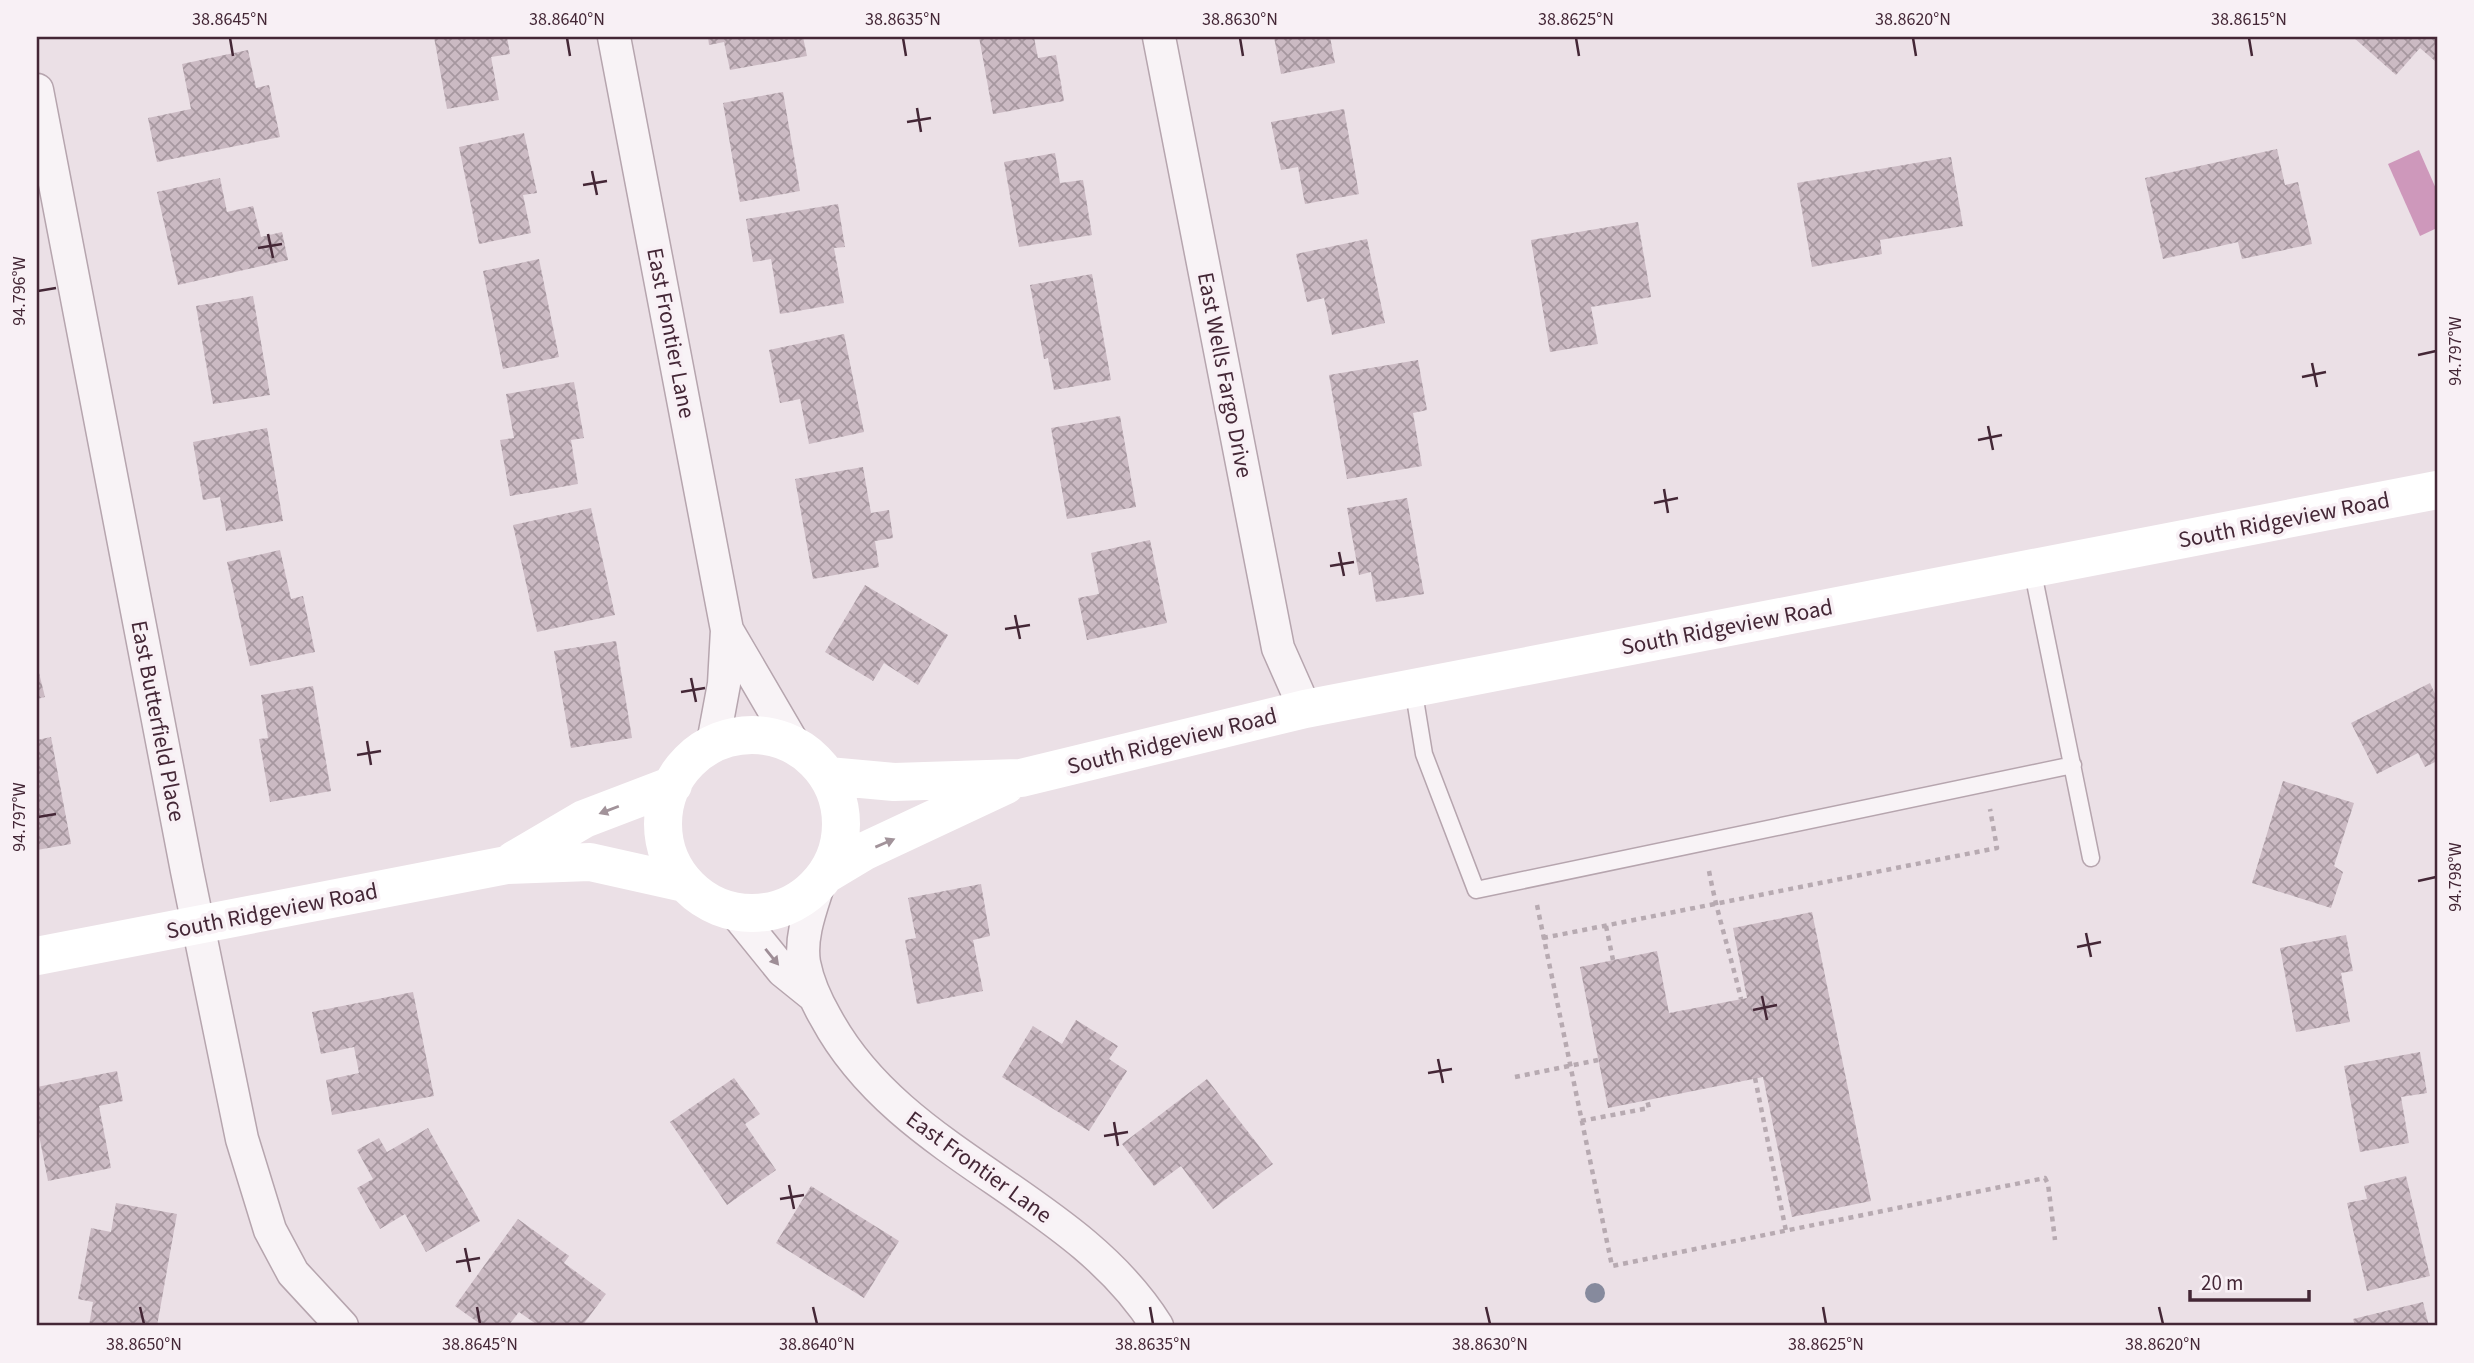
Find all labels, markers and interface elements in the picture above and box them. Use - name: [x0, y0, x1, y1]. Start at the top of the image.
- text: 38.8645°N: [192, 7, 268, 32]
- text: 38.8640°N: [529, 7, 605, 32]
- text: 38.8635°N: [865, 7, 941, 32]
- text: 38.8630°N: [1202, 7, 1278, 32]
- text: 38.8625°N: [1538, 7, 1614, 32]
- text: 38.8620°N: [1875, 7, 1951, 32]
- text: 38.8615°N: [2211, 7, 2287, 32]
- street label: East Frontier Lane: [638, 245, 704, 421]
- text: 94.796°W: [7, 256, 32, 326]
- street label: East Wells Fargo Drive: [1189, 269, 1261, 481]
- text: 94.797°W: [2443, 316, 2468, 386]
- street label: South Ridgeview Road: [2175, 483, 2393, 557]
- street label: South Ridgeview Road: [1618, 590, 1836, 664]
- street label: East Butterfield Place: [122, 618, 194, 824]
- street label: South Ridgeview Road: [1064, 699, 1280, 783]
- text: 94.797°W: [7, 782, 32, 852]
- one-way arrow: [598, 804, 619, 815]
- one-way arrow: [874, 837, 895, 848]
- text: 94.798°W: [2443, 842, 2468, 912]
- street label: South Ridgeview Road: [163, 874, 381, 948]
- one-way arrow: [764, 948, 779, 965]
- street label: East Frontier Lane: [899, 1103, 1059, 1231]
- scale bar: [2190, 1258, 2310, 1302]
- text: 20 m: [2201, 1268, 2243, 1298]
- text: 38.8650°N: [106, 1332, 182, 1357]
- text: 38.8645°N: [442, 1332, 518, 1357]
- text: 38.8640°N: [779, 1332, 855, 1357]
- text: 38.8635°N: [1115, 1332, 1191, 1357]
- text: 38.8630°N: [1452, 1332, 1528, 1357]
- text: 38.8625°N: [1788, 1332, 1864, 1357]
- text: 38.8620°N: [2125, 1332, 2201, 1357]

